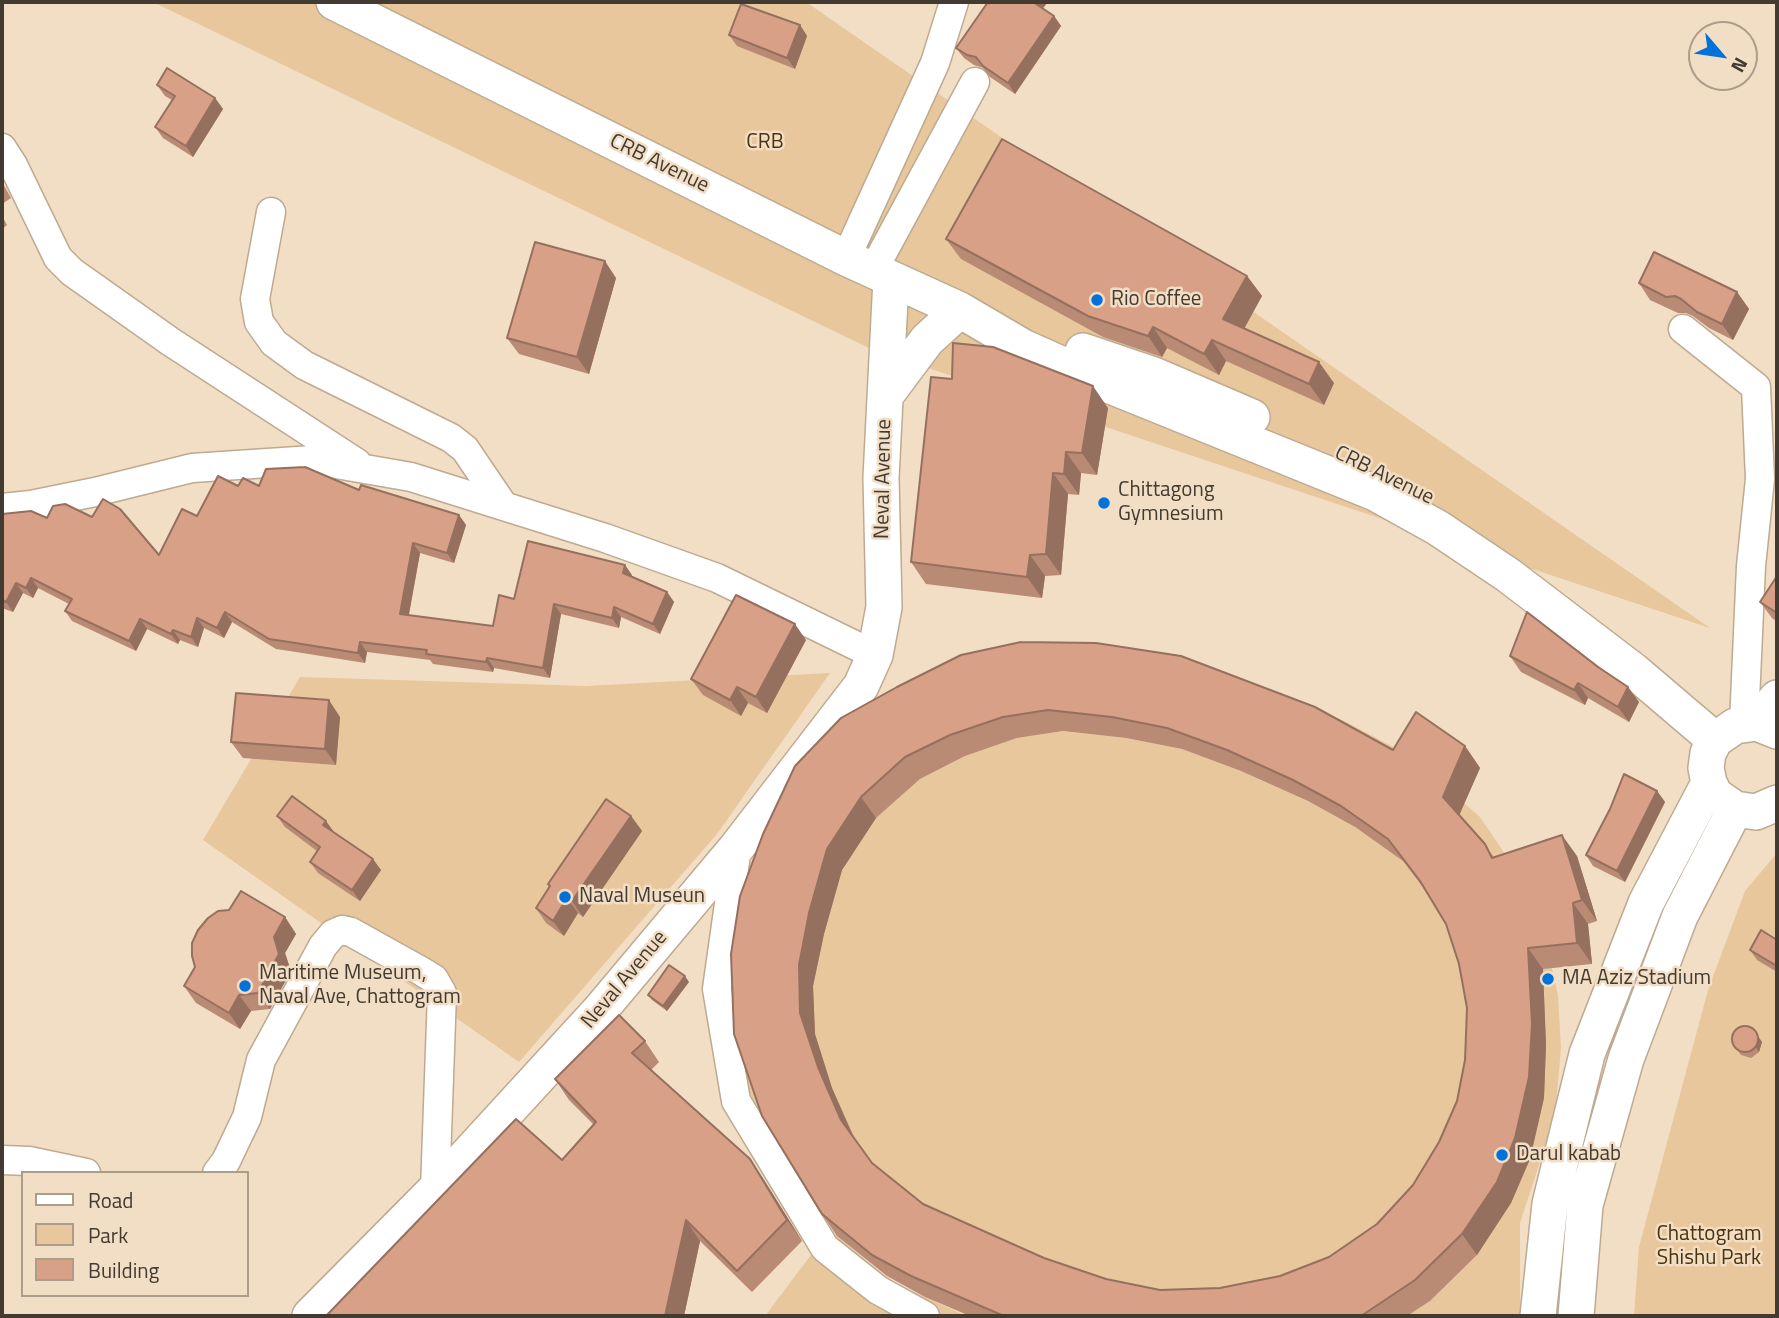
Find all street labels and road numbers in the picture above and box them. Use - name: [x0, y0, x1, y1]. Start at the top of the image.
- street label: CRB Avenue: [605, 129, 713, 199]
- street label: Neval Avenue: [870, 419, 898, 539]
- street label: CRB Avenue: [1330, 441, 1438, 511]
- street label: Neval Avenue: [577, 926, 673, 1034]

